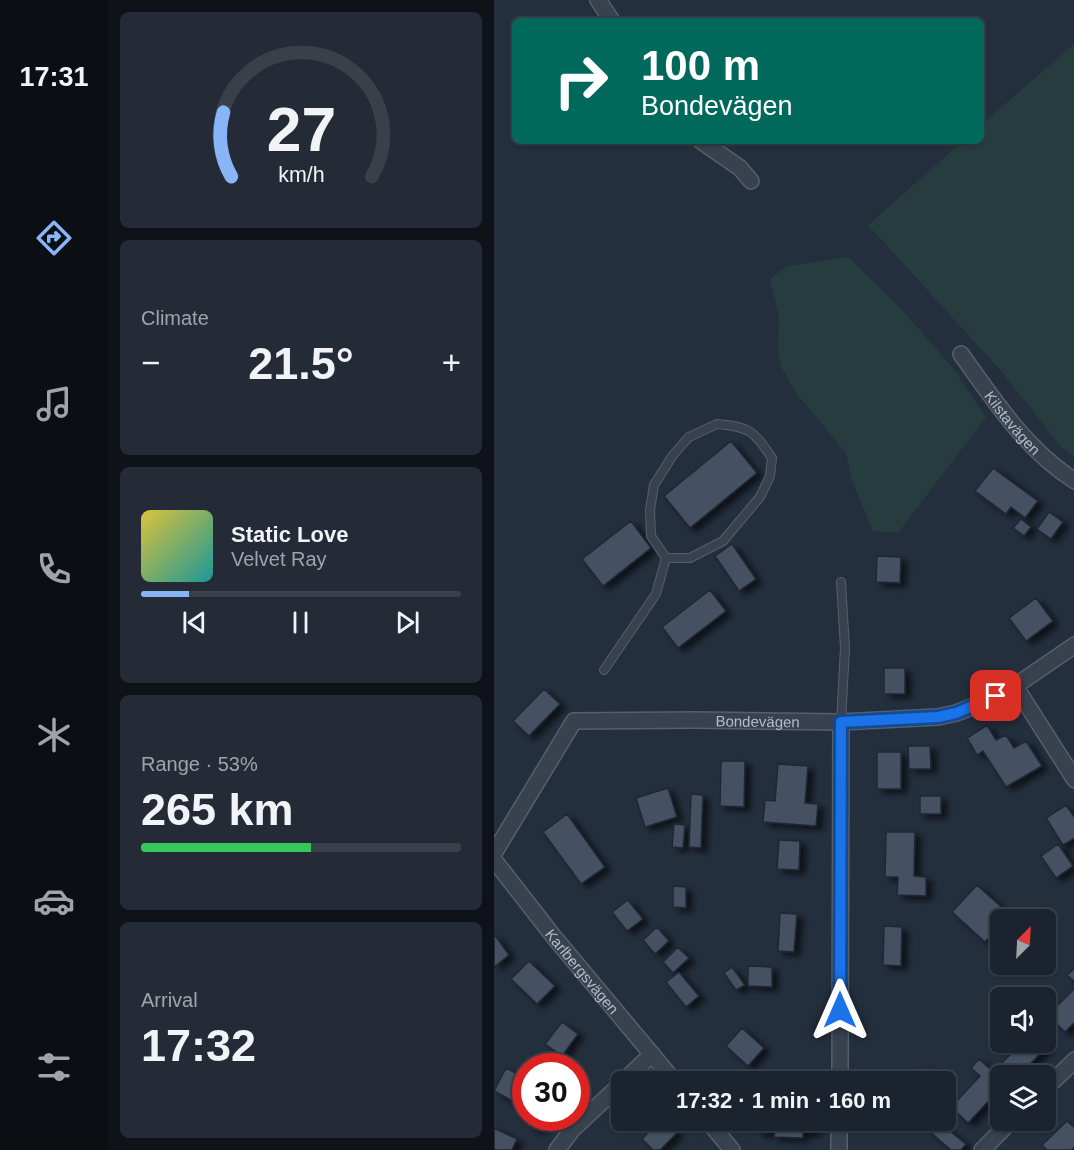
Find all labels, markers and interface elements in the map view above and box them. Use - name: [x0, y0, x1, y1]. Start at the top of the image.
- icon: right: [542, 42, 620, 120]
- text: 100 m: [641, 42, 760, 89]
- text: 17:31: [19, 62, 89, 92]
- text: Bondevägen: [641, 91, 793, 121]
- text: 27: [266, 95, 336, 164]
- text: km/h: [278, 163, 324, 187]
- icon: directions: [33, 217, 75, 259]
- text: Climate: [141, 307, 209, 329]
- text: 21.5°: [248, 338, 354, 389]
- text: −: [141, 344, 160, 381]
- text: +: [442, 344, 461, 381]
- icon: music: [33, 383, 75, 425]
- street label: Kilstavägen: [982, 387, 1044, 458]
- text: Static Love: [231, 522, 348, 547]
- icon: phone: [33, 548, 75, 590]
- text: Velvet Ray: [231, 548, 327, 570]
- icon: previous: [178, 606, 211, 639]
- icon: pause: [284, 606, 317, 639]
- icon: next: [391, 606, 424, 639]
- pin: [970, 670, 1021, 721]
- icon: arrive: [979, 679, 1012, 712]
- street label: Bondevägen: [715, 712, 800, 730]
- icon: climate: [33, 714, 75, 756]
- text: Range · 53%: [141, 753, 258, 775]
- text: 265 km: [141, 784, 294, 835]
- icon: car: [33, 880, 75, 922]
- north arrow: [990, 909, 1056, 975]
- map controls: [990, 909, 1056, 1131]
- street label: Karlbergsvägen: [542, 925, 623, 1017]
- position arrow: [808, 978, 872, 1042]
- button: sound: [990, 987, 1056, 1053]
- text: Arrival: [141, 989, 198, 1011]
- text: 17:32: [141, 1020, 256, 1071]
- icon: filters: [33, 1046, 75, 1088]
- speed limit sign: 30: [512, 1053, 590, 1131]
- button: layers: [990, 1065, 1056, 1131]
- text: 17:32 · 1 min · 160 m: [676, 1088, 891, 1113]

